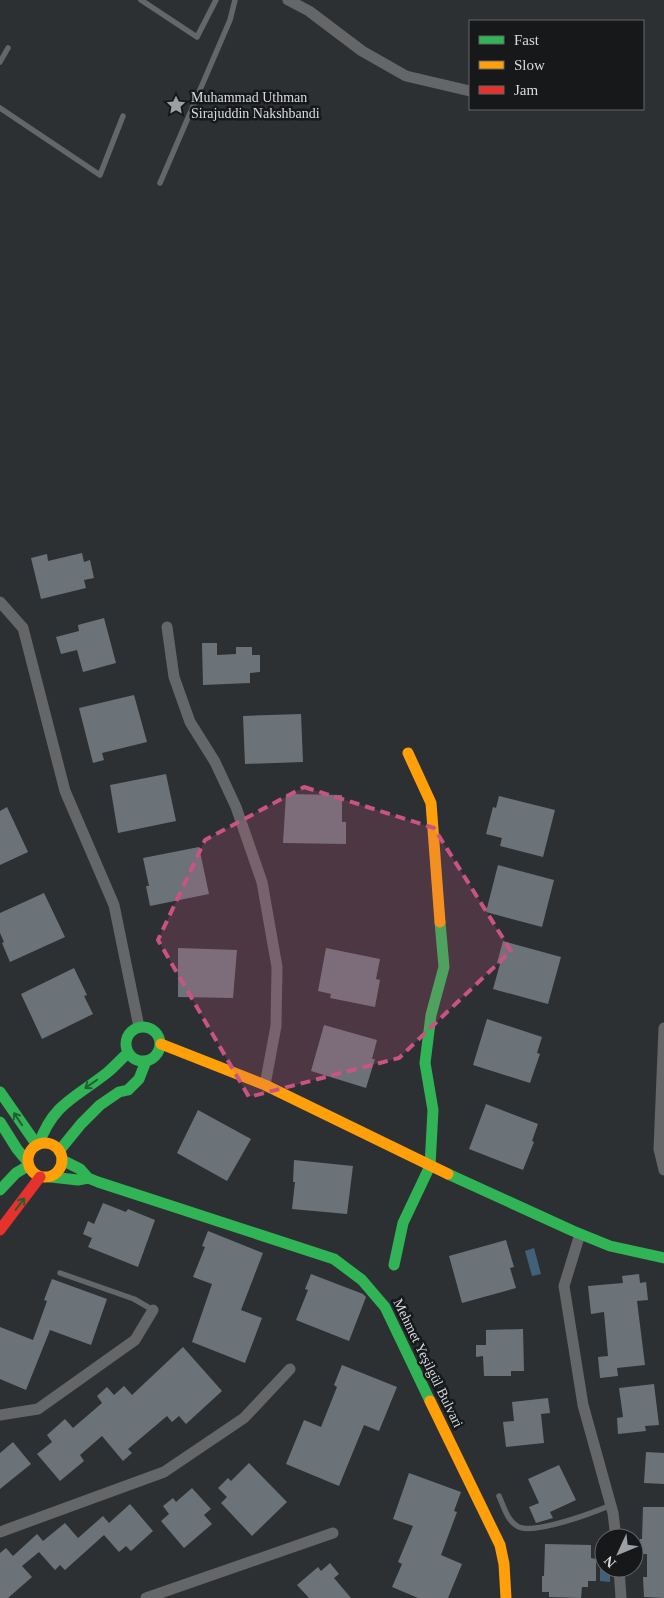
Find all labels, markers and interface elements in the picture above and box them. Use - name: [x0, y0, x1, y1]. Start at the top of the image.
- legend: [469, 20, 644, 110]
- text: Fast: [514, 32, 540, 48]
- text: Slow: [514, 57, 545, 73]
- text: Jam: [514, 82, 538, 98]
- place label: Muhammad Uthman Sirajuddin Nakshbandi: [191, 90, 320, 121]
- place icon: Muhammad Uthman Sirajuddin Nakshbandi: [165, 94, 187, 116]
- one-way arrow: [84, 1079, 98, 1089]
- one-way arrow: [12, 1112, 23, 1126]
- one-way arrow: [15, 1197, 25, 1211]
- street label: Mehmet Yeşilgül Bulvari: [390, 1296, 466, 1430]
- north arrow: [594, 1528, 644, 1578]
- text: N: [601, 1553, 619, 1571]

